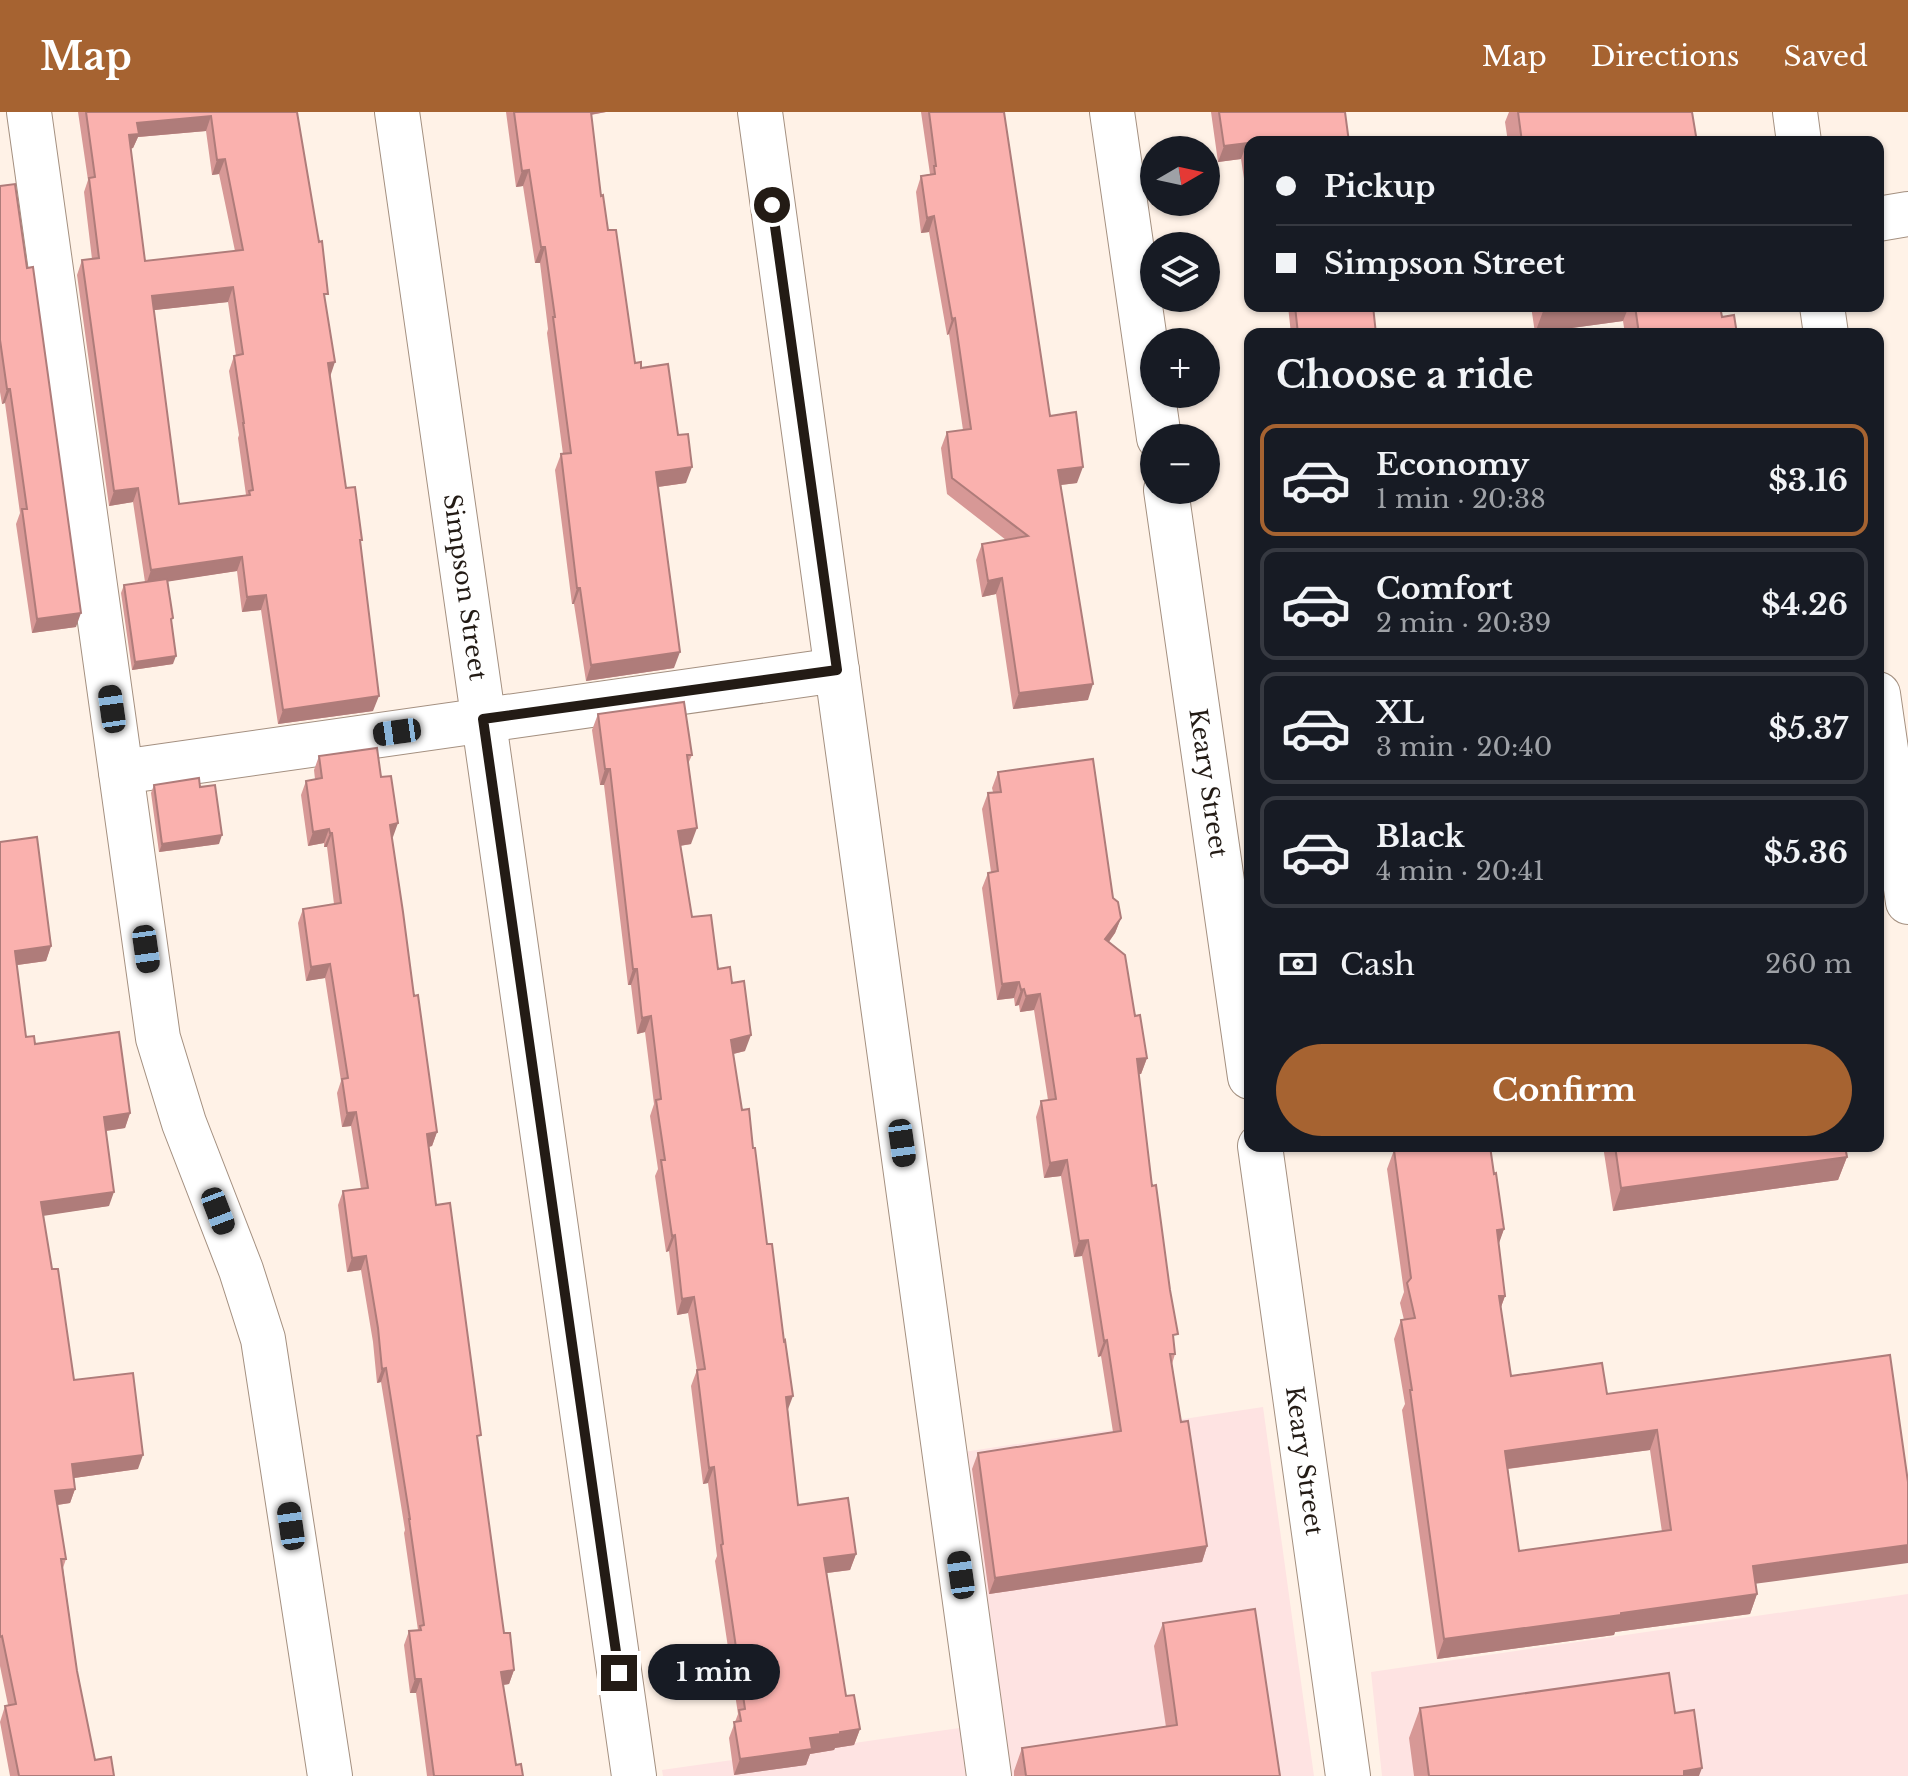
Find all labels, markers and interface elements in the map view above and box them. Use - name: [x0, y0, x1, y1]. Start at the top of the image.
- text: Map: [40, 33, 132, 80]
- text: Map: [1482, 39, 1547, 74]
- text: Directions: [1591, 39, 1740, 74]
- text: Saved: [1784, 39, 1868, 74]
- north arrow: [1140, 136, 1220, 216]
- map controls: [1140, 136, 1220, 504]
- text: Pickup: [1324, 168, 1435, 205]
- route start: [754, 187, 790, 223]
- button: layers: [1140, 232, 1220, 312]
- text: Simpson Street: [1324, 245, 1565, 282]
- button: +: [1140, 328, 1220, 408]
- text: Choose a ride: [1276, 353, 1533, 398]
- button: −: [1140, 424, 1220, 504]
- icon: car: [1280, 444, 1352, 516]
- text: Economy: [1376, 446, 1529, 483]
- text: $3.16: [1768, 462, 1848, 499]
- text: 1 min · 20:38: [1376, 483, 1546, 515]
- street label: Simpson Street: [438, 492, 493, 682]
- icon: car: [1280, 568, 1352, 640]
- text: Comfort: [1376, 570, 1513, 607]
- text: $4.26: [1761, 586, 1848, 623]
- text: 2 min · 20:39: [1376, 607, 1551, 639]
- car: [97, 684, 127, 734]
- icon: car: [1280, 692, 1352, 764]
- text: XL: [1376, 694, 1424, 731]
- street label: Keary Street: [1183, 706, 1233, 859]
- text: $5.37: [1768, 710, 1848, 747]
- car: [372, 717, 422, 747]
- text: 3 min · 20:40: [1376, 731, 1552, 763]
- icon: car: [1280, 816, 1352, 888]
- text: Black: [1376, 818, 1464, 855]
- text: $5.36: [1764, 834, 1848, 871]
- text: 4 min · 20:41: [1376, 855, 1544, 887]
- car: [131, 924, 161, 974]
- icon: cash: [1276, 942, 1320, 986]
- text: Cash: [1340, 946, 1415, 983]
- text: 260 m: [1765, 948, 1852, 980]
- button: Confirm: [1276, 1044, 1852, 1136]
- car: [887, 1118, 917, 1168]
- car: [198, 1184, 238, 1238]
- street label: Keary Street: [1280, 1384, 1329, 1537]
- car: [276, 1501, 306, 1551]
- car: [946, 1550, 976, 1600]
- callout: 1 min: [647, 1645, 779, 1701]
- route end: [601, 1655, 637, 1691]
- text: 1 min: [676, 1656, 752, 1688]

